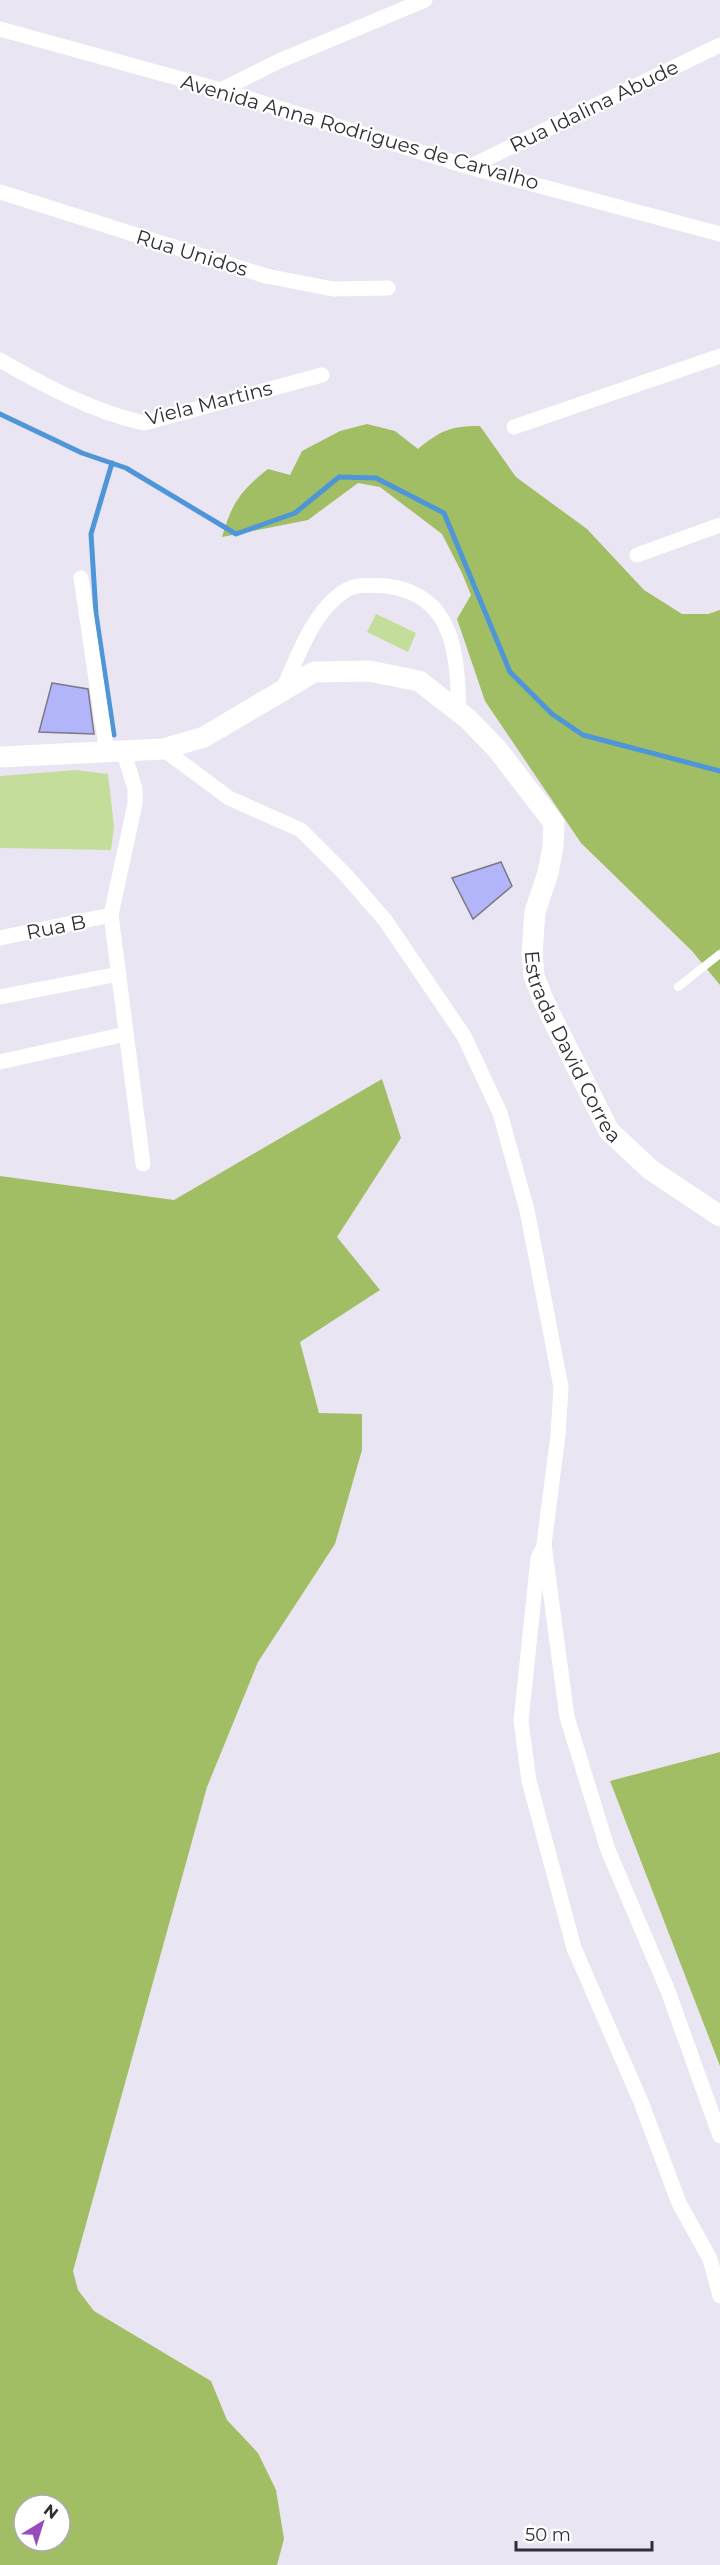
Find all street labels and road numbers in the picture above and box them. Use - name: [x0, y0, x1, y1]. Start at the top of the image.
- street label: Rua Idalina Abude: [506, 55, 682, 157]
- street label: Avenida Anna Rodrigues de Carvalho: [178, 69, 542, 195]
- street label: Rua Unidos: [133, 225, 251, 281]
- street label: Viela Martins: [143, 376, 275, 430]
- street label: Rua B: [24, 909, 88, 945]
- street label: Estrada David Correa: [520, 950, 626, 1148]

